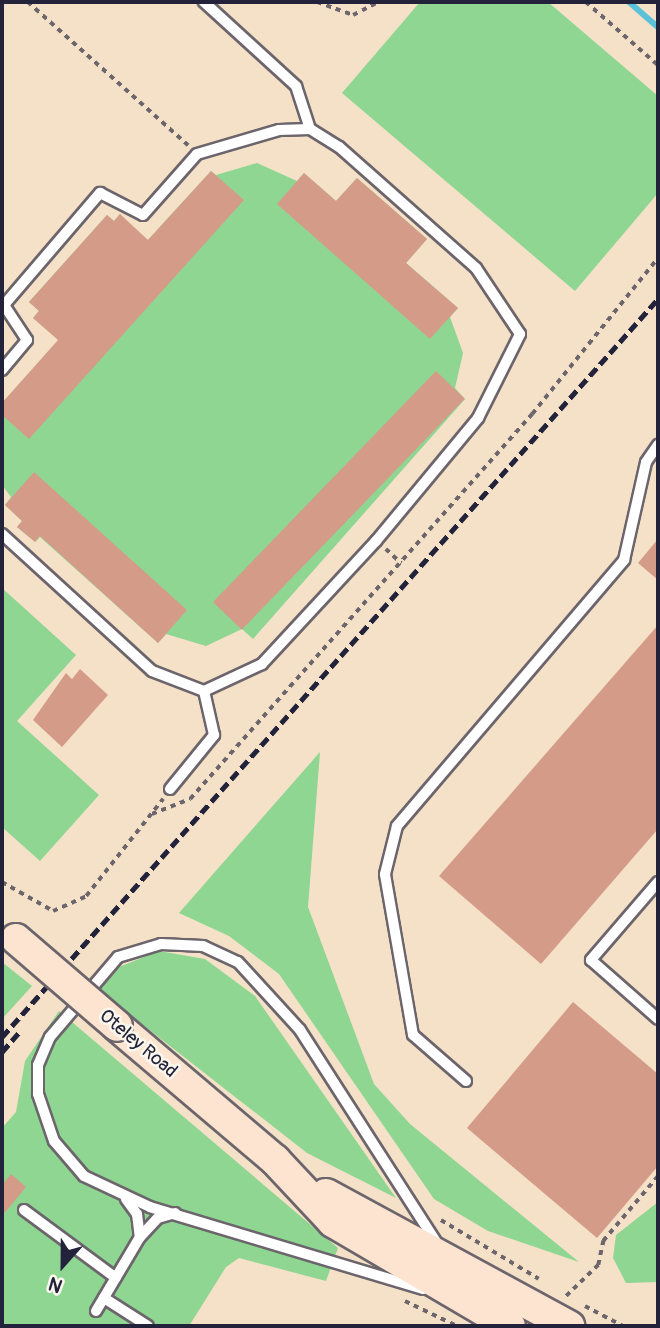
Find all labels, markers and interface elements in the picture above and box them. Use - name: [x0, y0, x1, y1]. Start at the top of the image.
- street label: Oteley Road: [94, 1005, 182, 1083]
- north arrow: [28, 1230, 98, 1300]
- text: N: [45, 1271, 66, 1298]

